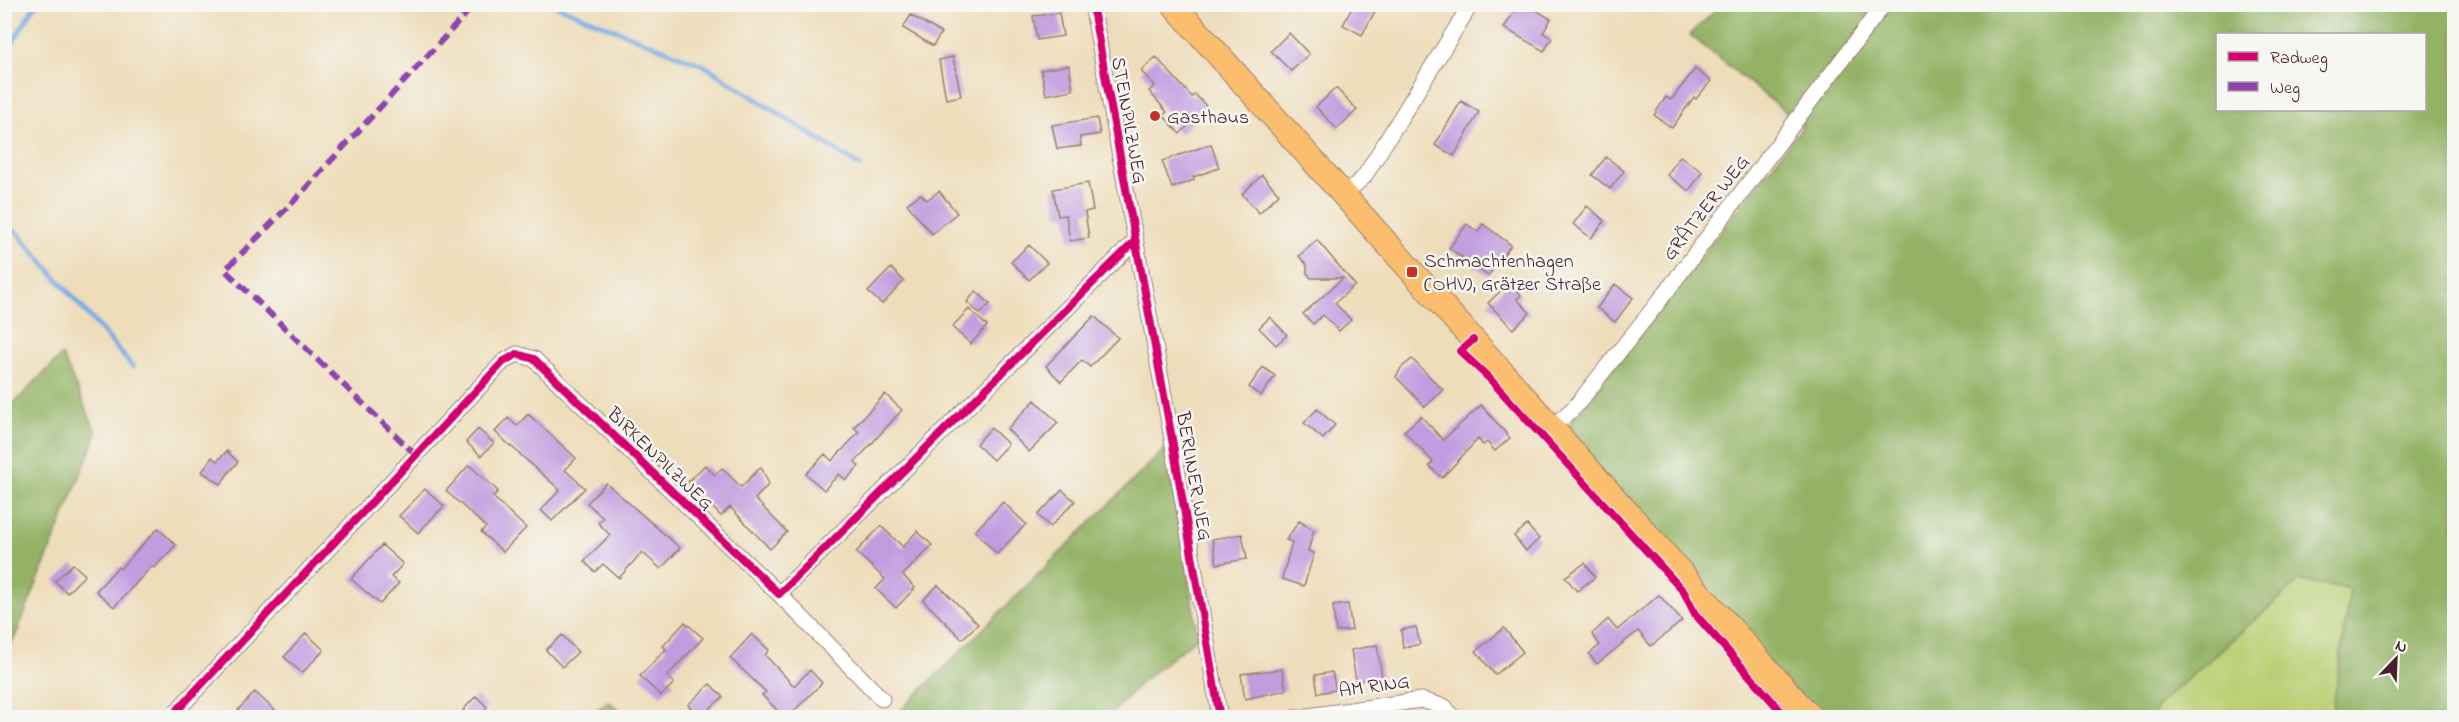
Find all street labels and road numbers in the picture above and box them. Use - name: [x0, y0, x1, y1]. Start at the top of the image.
- street label: STEINPILZWEG: [1102, 55, 1153, 186]
- street label: GRÄTZER WEG: [1656, 150, 1758, 268]
- street label: BIRKENPILZWEG: [599, 401, 719, 518]
- street label: BERLINER WEG: [1167, 409, 1218, 543]
- street label: AM RING: [1337, 668, 1412, 707]

